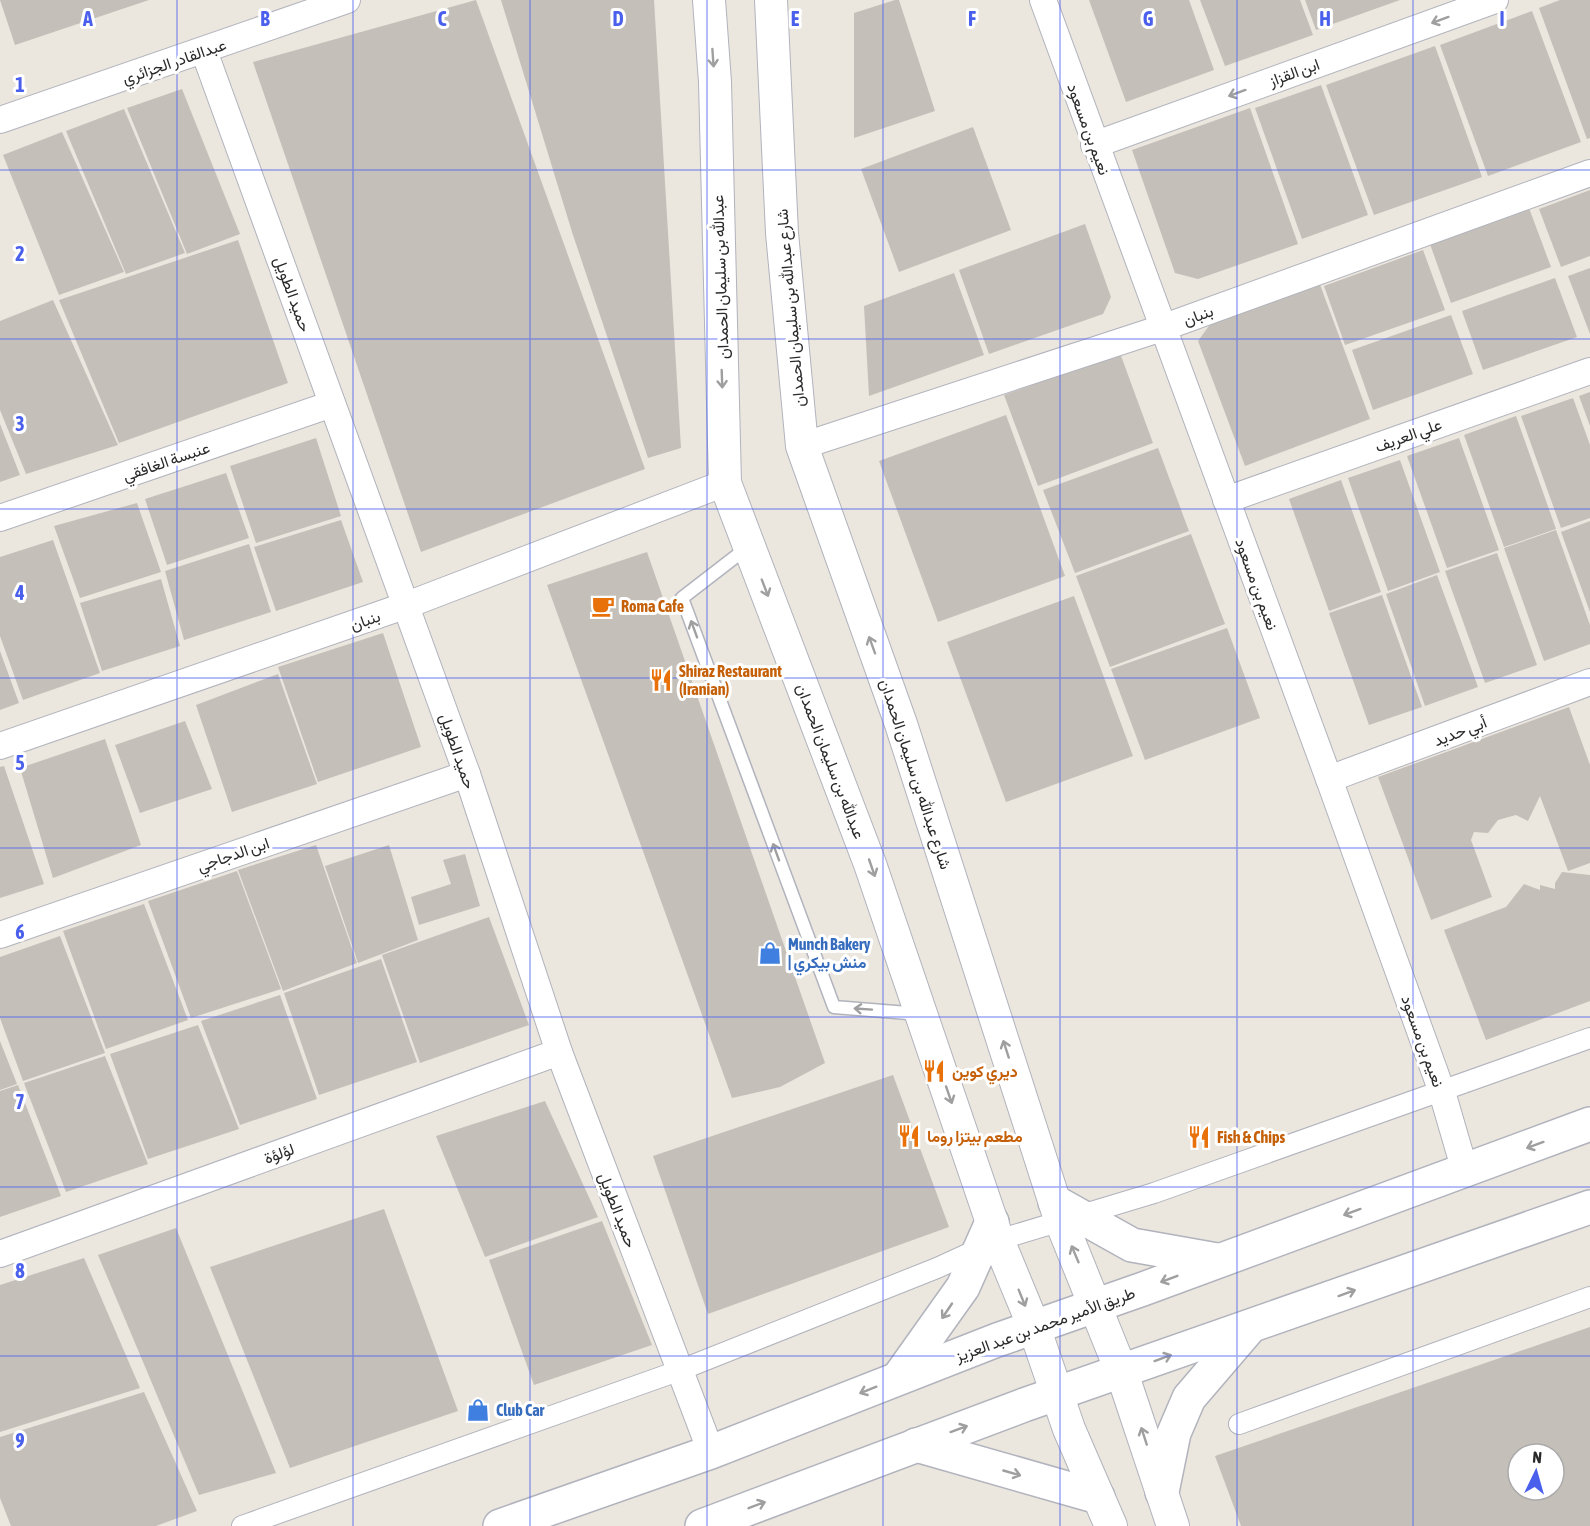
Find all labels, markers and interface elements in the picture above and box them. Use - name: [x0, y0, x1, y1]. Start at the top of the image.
- text: A: [82, 7, 93, 30]
- text: B: [260, 7, 270, 30]
- text: C: [438, 7, 447, 30]
- text: D: [612, 7, 624, 30]
- text: E: [791, 7, 800, 30]
- text: F: [968, 7, 976, 30]
- text: G: [1143, 7, 1154, 30]
- text: H: [1319, 7, 1331, 30]
- text: I: [1499, 7, 1505, 30]
- one-way arrow: [1431, 15, 1450, 26]
- street label: عبدالقادر الجزائري: [120, 35, 230, 92]
- one-way arrow: [708, 48, 719, 68]
- street label: ابن القزاز: [1265, 55, 1323, 92]
- text: 1: [15, 73, 25, 96]
- street label: نعيم بن مسعود: [1062, 81, 1114, 178]
- one-way arrow: [1228, 89, 1246, 100]
- street label: عبدالله بن سليمان الحمدان: [708, 194, 734, 360]
- street label: شارع عبدالله بن سليمان الحمدان: [772, 208, 811, 408]
- text: 2: [15, 242, 25, 265]
- street label: حميد الطويل: [269, 254, 315, 335]
- street label: بنبان: [1181, 301, 1216, 330]
- one-way arrow: [717, 369, 728, 389]
- text: 3: [15, 412, 25, 435]
- street label: علي العريف: [1372, 415, 1445, 460]
- street label: عنبسة الغافقي: [120, 438, 213, 489]
- street label: نعيم بن مسعود: [1230, 536, 1282, 633]
- one-way arrow: [760, 578, 771, 597]
- text: 4: [14, 581, 25, 604]
- cafe icon: Roma Cafe: [590, 593, 616, 619]
- place label: Roma Cafe: [621, 597, 684, 615]
- street label: بنبان: [348, 606, 383, 634]
- one-way arrow: [687, 621, 698, 639]
- one-way arrow: [866, 636, 877, 654]
- place label: Shiraz Restaurant (Iranian): [679, 662, 782, 698]
- restaurant icon: Shiraz Restaurant (Iranian): [648, 667, 674, 693]
- street label: شارع عبدالله بن سليمان الحمدان: [874, 677, 955, 872]
- street label: عبدالله بن سليمان الحمدان: [791, 681, 869, 842]
- street label: حميد الطويل: [435, 711, 479, 792]
- street label: أبي حديد: [1431, 713, 1491, 754]
- text: 5: [15, 751, 25, 774]
- street label: ابن الدجاجي: [195, 833, 273, 879]
- one-way arrow: [770, 843, 781, 861]
- one-way arrow: [867, 858, 878, 877]
- text: 6: [15, 920, 25, 943]
- place label: Munch Bakery | منش بيكري: [788, 935, 871, 976]
- shop icon: Munch Bakery | منش بيكري: [757, 940, 783, 966]
- street label: نعيم بن مسعود: [1396, 993, 1448, 1090]
- one-way arrow: [853, 1004, 873, 1015]
- one-way arrow: [999, 1040, 1010, 1059]
- restaurant icon: ديري كوين: [921, 1058, 947, 1084]
- place label: ديري كوين: [952, 1062, 1018, 1085]
- one-way arrow: [945, 1085, 956, 1104]
- text: 7: [15, 1090, 25, 1113]
- restaurant icon: مطعم بيتزا روما: [896, 1123, 922, 1149]
- restaurant icon: Fish & Chips: [1186, 1124, 1212, 1150]
- place label: مطعم بيتزا روما: [927, 1127, 1023, 1147]
- place label: Fish & Chips: [1217, 1128, 1285, 1146]
- street label: لؤلؤة: [261, 1139, 297, 1169]
- one-way arrow: [1526, 1140, 1545, 1151]
- street label: حميد الطويل: [594, 1170, 641, 1251]
- one-way arrow: [1343, 1207, 1362, 1218]
- one-way arrow: [1069, 1245, 1080, 1263]
- text: 8: [15, 1259, 25, 1282]
- one-way arrow: [1160, 1275, 1179, 1286]
- street label: طريق الأمير محمد بن عبد العزيز: [952, 1283, 1138, 1367]
- one-way arrow: [1337, 1286, 1356, 1297]
- one-way arrow: [1017, 1289, 1028, 1307]
- one-way arrow: [941, 1302, 953, 1319]
- one-way arrow: [1153, 1351, 1172, 1362]
- one-way arrow: [859, 1385, 878, 1396]
- shop icon: Club Car: [465, 1397, 491, 1423]
- place label: Club Car: [496, 1401, 545, 1419]
- one-way arrow: [949, 1423, 968, 1434]
- one-way arrow: [1138, 1427, 1149, 1446]
- text: 9: [15, 1429, 25, 1452]
- north arrow: [1506, 1442, 1566, 1502]
- text: N: [1532, 1448, 1543, 1466]
- one-way arrow: [1002, 1468, 1021, 1479]
- one-way arrow: [747, 1499, 766, 1510]

